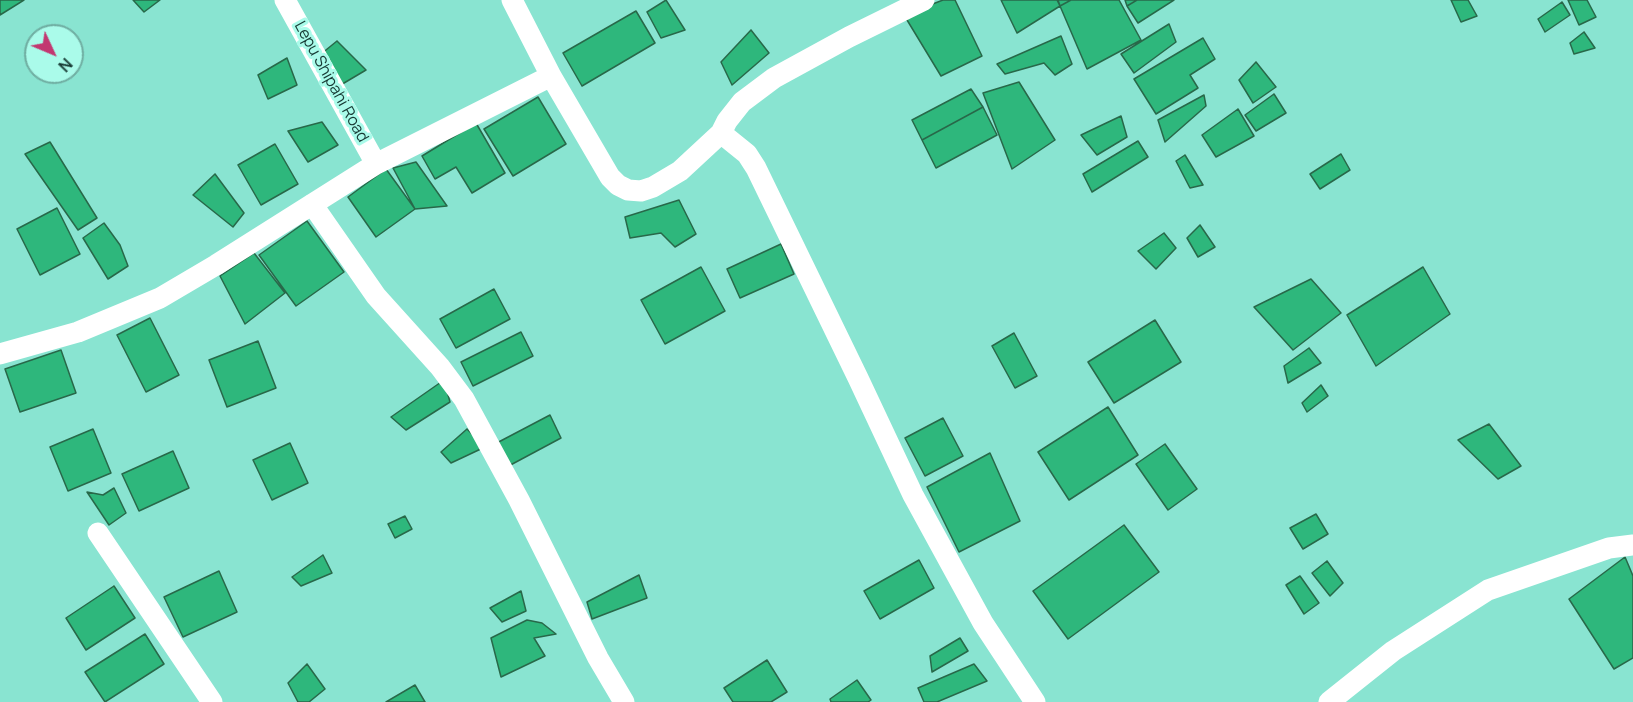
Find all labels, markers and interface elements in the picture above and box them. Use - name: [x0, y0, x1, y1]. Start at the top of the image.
- street label: Lepu Shipahi Road: [290, 18, 372, 146]
- north arrow: [24, 24, 84, 84]
- text: N: [54, 53, 77, 77]

